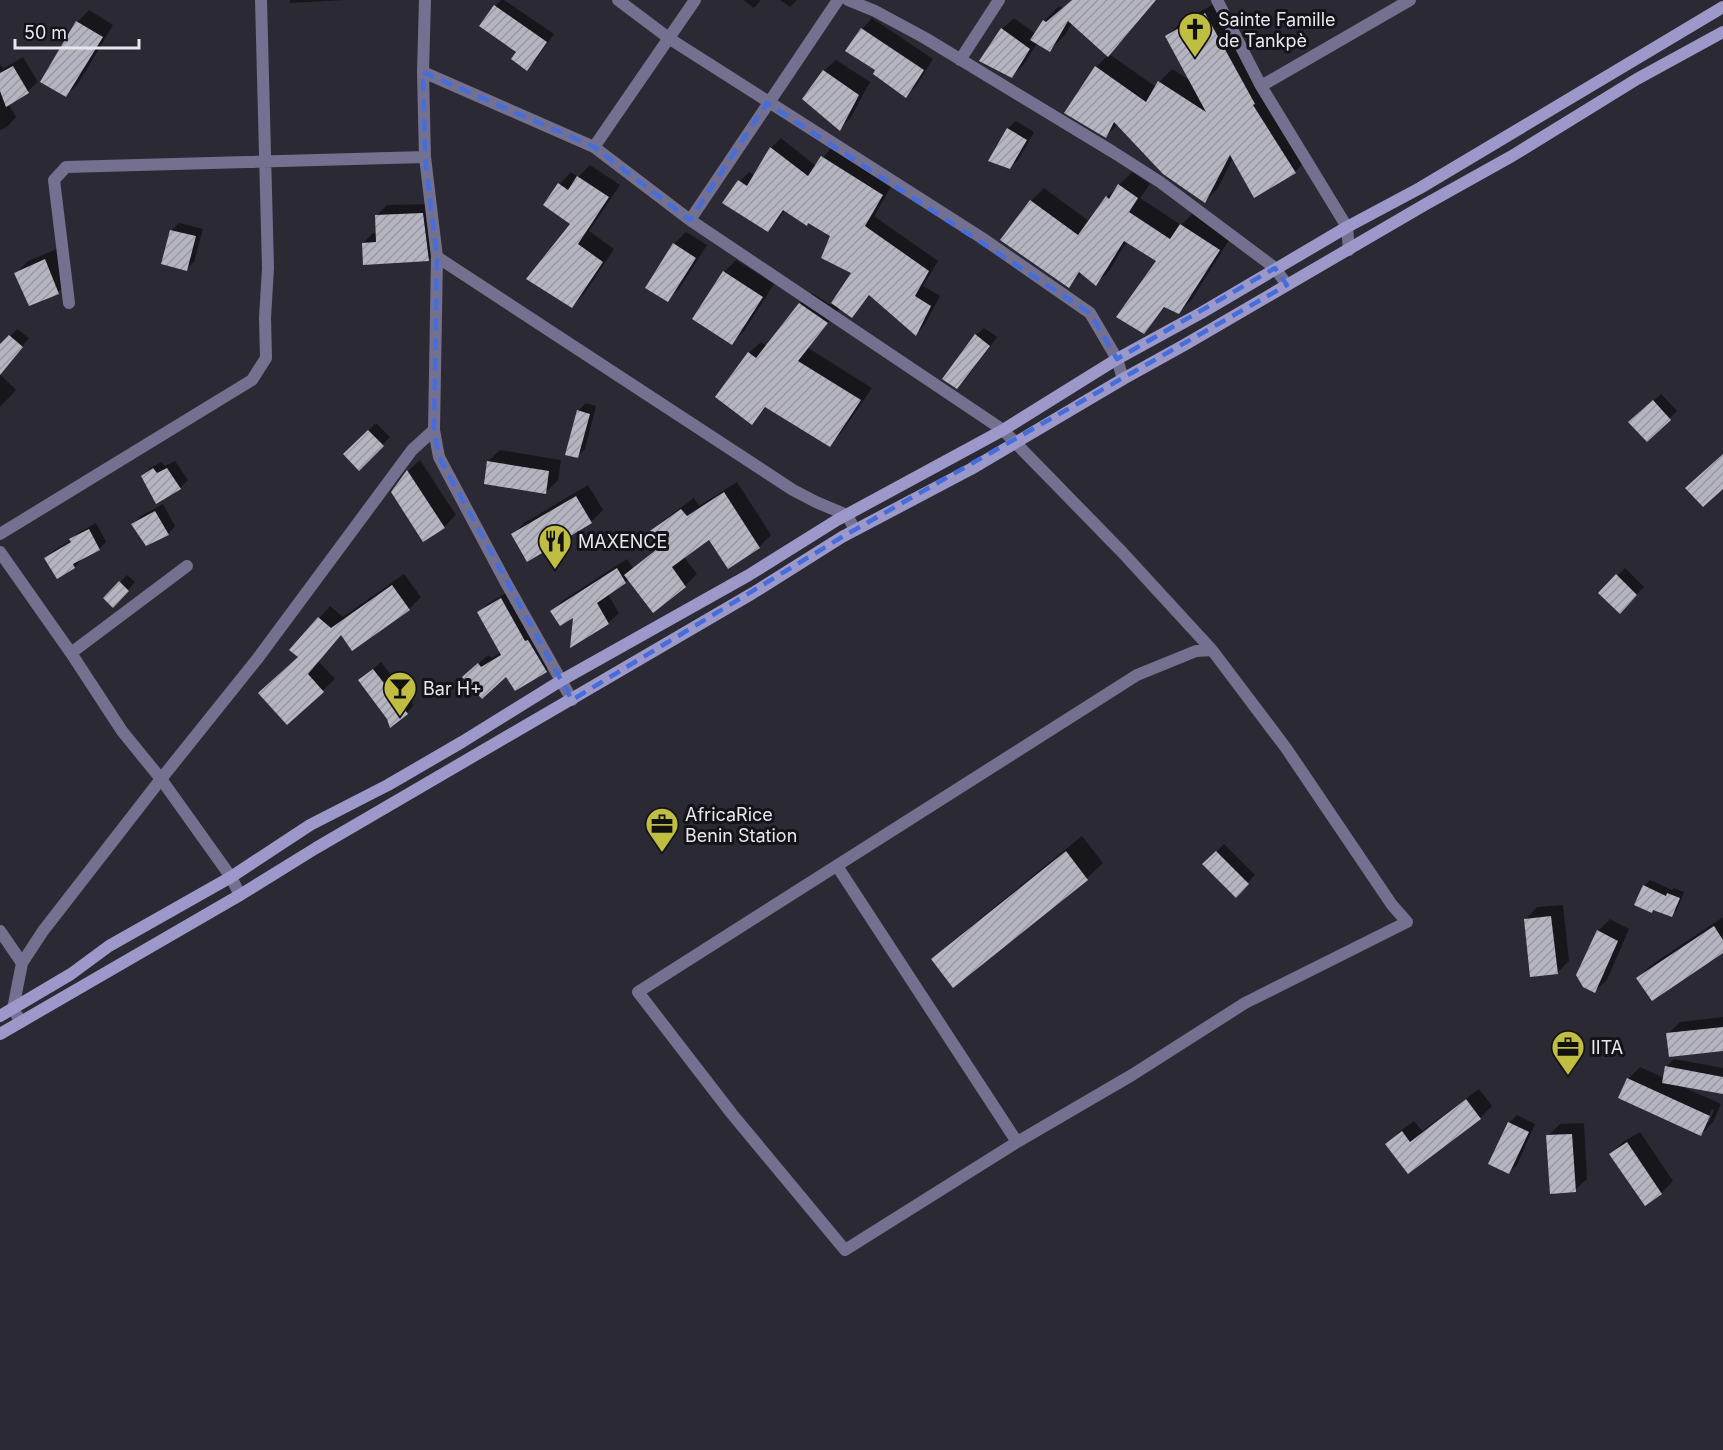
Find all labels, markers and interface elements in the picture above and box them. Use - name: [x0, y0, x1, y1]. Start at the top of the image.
- place label: Sainte Famille de Tankpè: [1218, 9, 1336, 51]
- church icon: Sainte Famille de Tankpè: [1177, 11, 1213, 58]
- scale bar: [15, 12, 140, 50]
- text: 50 m: [24, 22, 67, 43]
- restaurant icon: MAXENCE: [537, 523, 573, 570]
- place label: MAXENCE: [578, 531, 667, 552]
- bar icon: Bar H+: [382, 670, 418, 717]
- place label: Bar H+: [423, 678, 482, 699]
- place label: AfricaRice Benin Station: [685, 804, 797, 846]
- office icon: AfricaRice Benin Station: [644, 806, 680, 853]
- office icon: IITA: [1550, 1029, 1586, 1076]
- place label: IITA: [1591, 1037, 1623, 1058]

